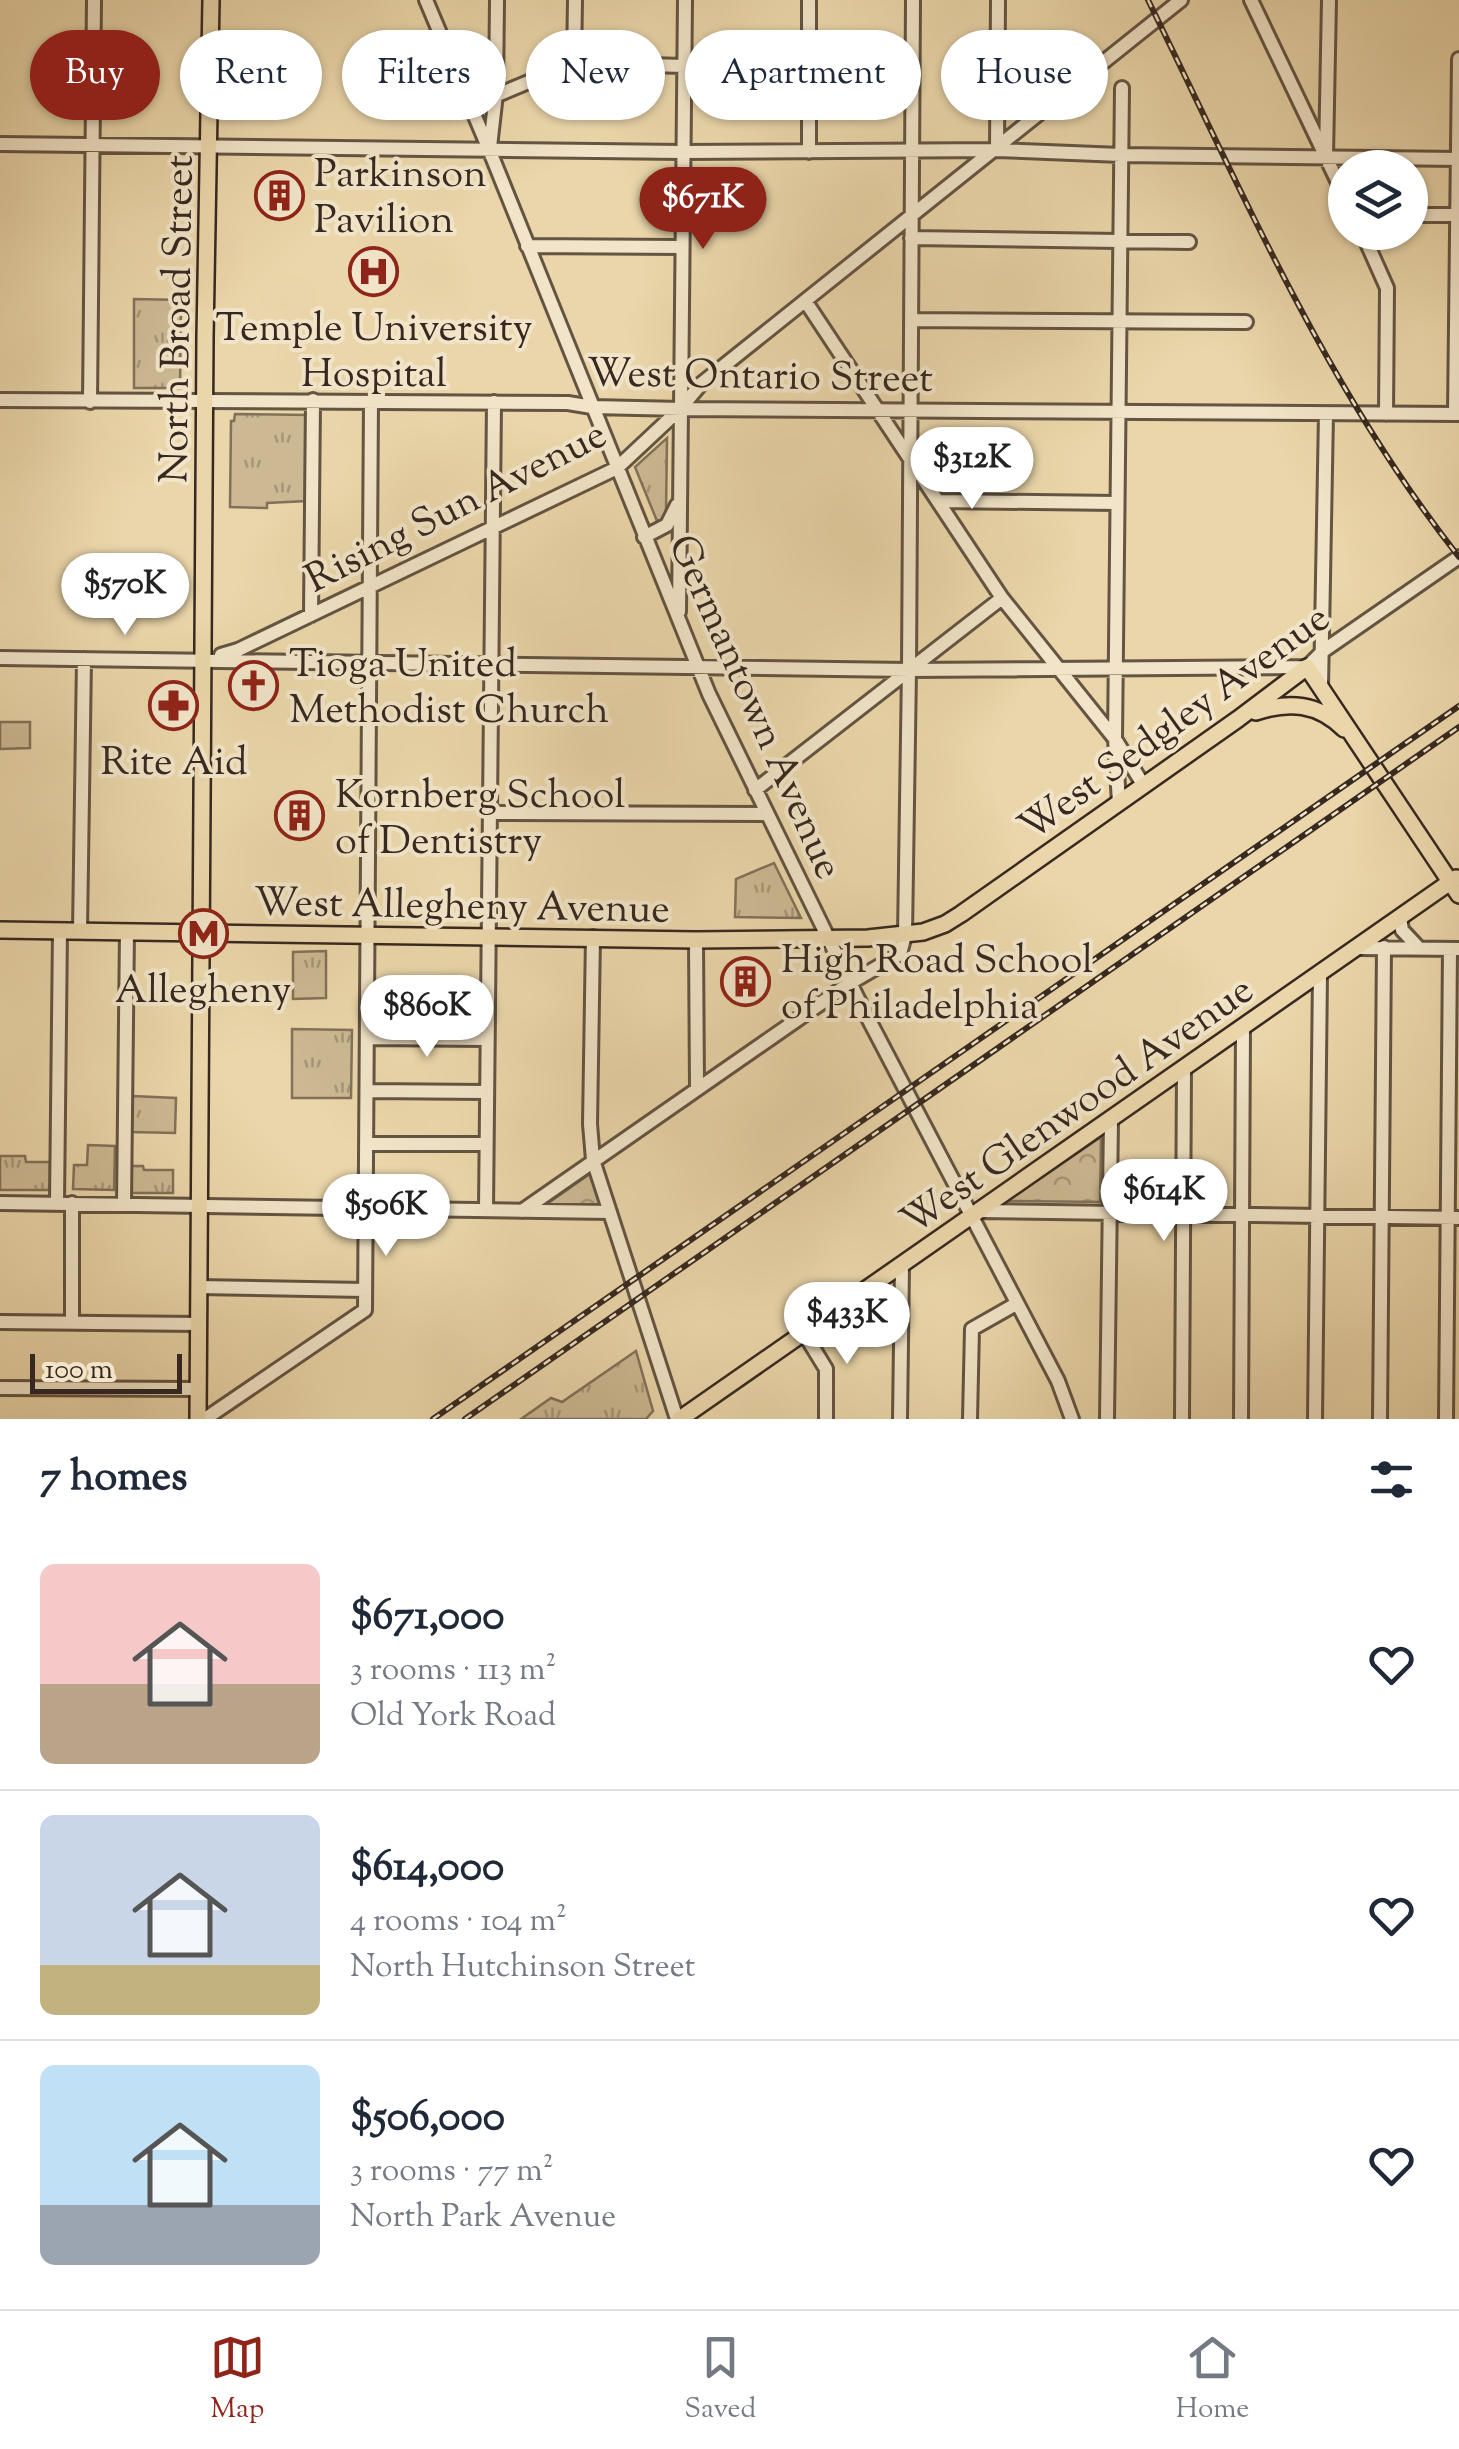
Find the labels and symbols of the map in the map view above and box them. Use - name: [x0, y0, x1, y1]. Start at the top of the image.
- place label: Parkinson Pavilion: [314, 148, 487, 251]
- street label: North Broad Street: [148, 154, 211, 484]
- pin: $671K: [633, 167, 773, 252]
- building icon: Parkinson Pavilion: [253, 169, 305, 221]
- hospital icon: Temple University Hospital: [348, 245, 400, 297]
- place label: Temple University Hospital: [215, 302, 533, 405]
- street label: West Ontario Street: [587, 347, 934, 410]
- street label: Rising Sun Avenue: [297, 408, 617, 610]
- pin: $312K: [902, 427, 1042, 512]
- street label: Germantown Avenue: [651, 527, 854, 889]
- pin: $570K: [55, 553, 195, 638]
- street label: West Sedgley Avenue: [1008, 592, 1343, 857]
- place label: Tioga United Methodist Church: [289, 638, 609, 741]
- church icon: Tioga United Methodist Church: [228, 659, 280, 711]
- pharmacy icon: Rite Aid: [148, 679, 200, 731]
- place label: Rite Aid: [101, 736, 247, 793]
- place label: Kornberg School of Dentistry: [335, 769, 625, 872]
- building icon: Kornberg School of Dentistry: [274, 790, 326, 842]
- street label: West Allegheny Avenue: [253, 876, 670, 941]
- metro station icon: Allegheny: [177, 907, 229, 959]
- place label: High Road School of Philadelphia: [781, 934, 1093, 1037]
- building icon: High Road School of Philadelphia: [720, 955, 772, 1007]
- place label: Allegheny: [115, 964, 291, 1021]
- street label: West Glenwood Avenue: [891, 964, 1267, 1251]
- pin: $860K: [357, 975, 497, 1060]
- pin: $614K: [1094, 1159, 1234, 1244]
- pin: $506K: [316, 1174, 456, 1259]
- pin: $433K: [777, 1282, 917, 1367]
- scale bar: [30, 1349, 182, 1394]

